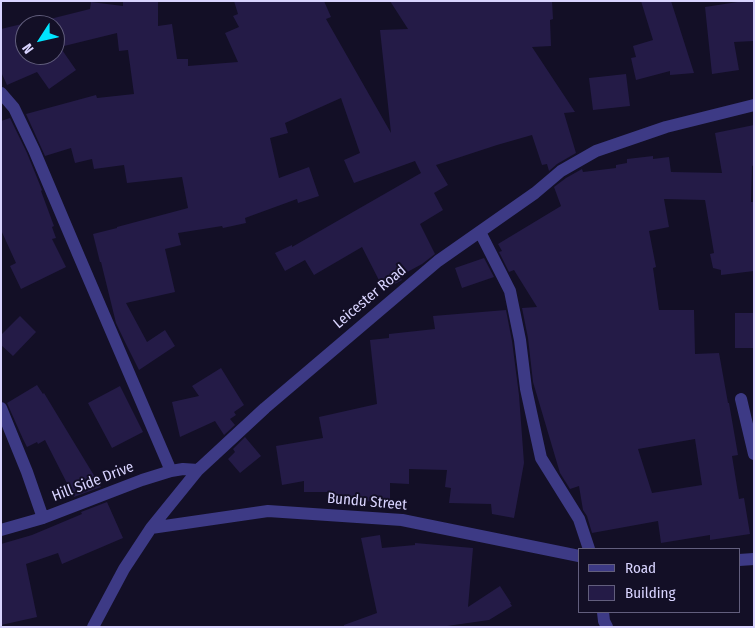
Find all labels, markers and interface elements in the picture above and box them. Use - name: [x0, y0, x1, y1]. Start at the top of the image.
- north arrow: [15, 15, 65, 65]
- text: N: [19, 40, 37, 57]
- street label: Leicester Road: [330, 261, 410, 333]
- street label: Hill Side Drive: [50, 458, 136, 506]
- street label: Bundu Street: [326, 490, 408, 514]
- legend: [578, 548, 740, 613]
- text: Road: [625, 559, 656, 577]
- text: Building: [625, 584, 676, 602]

